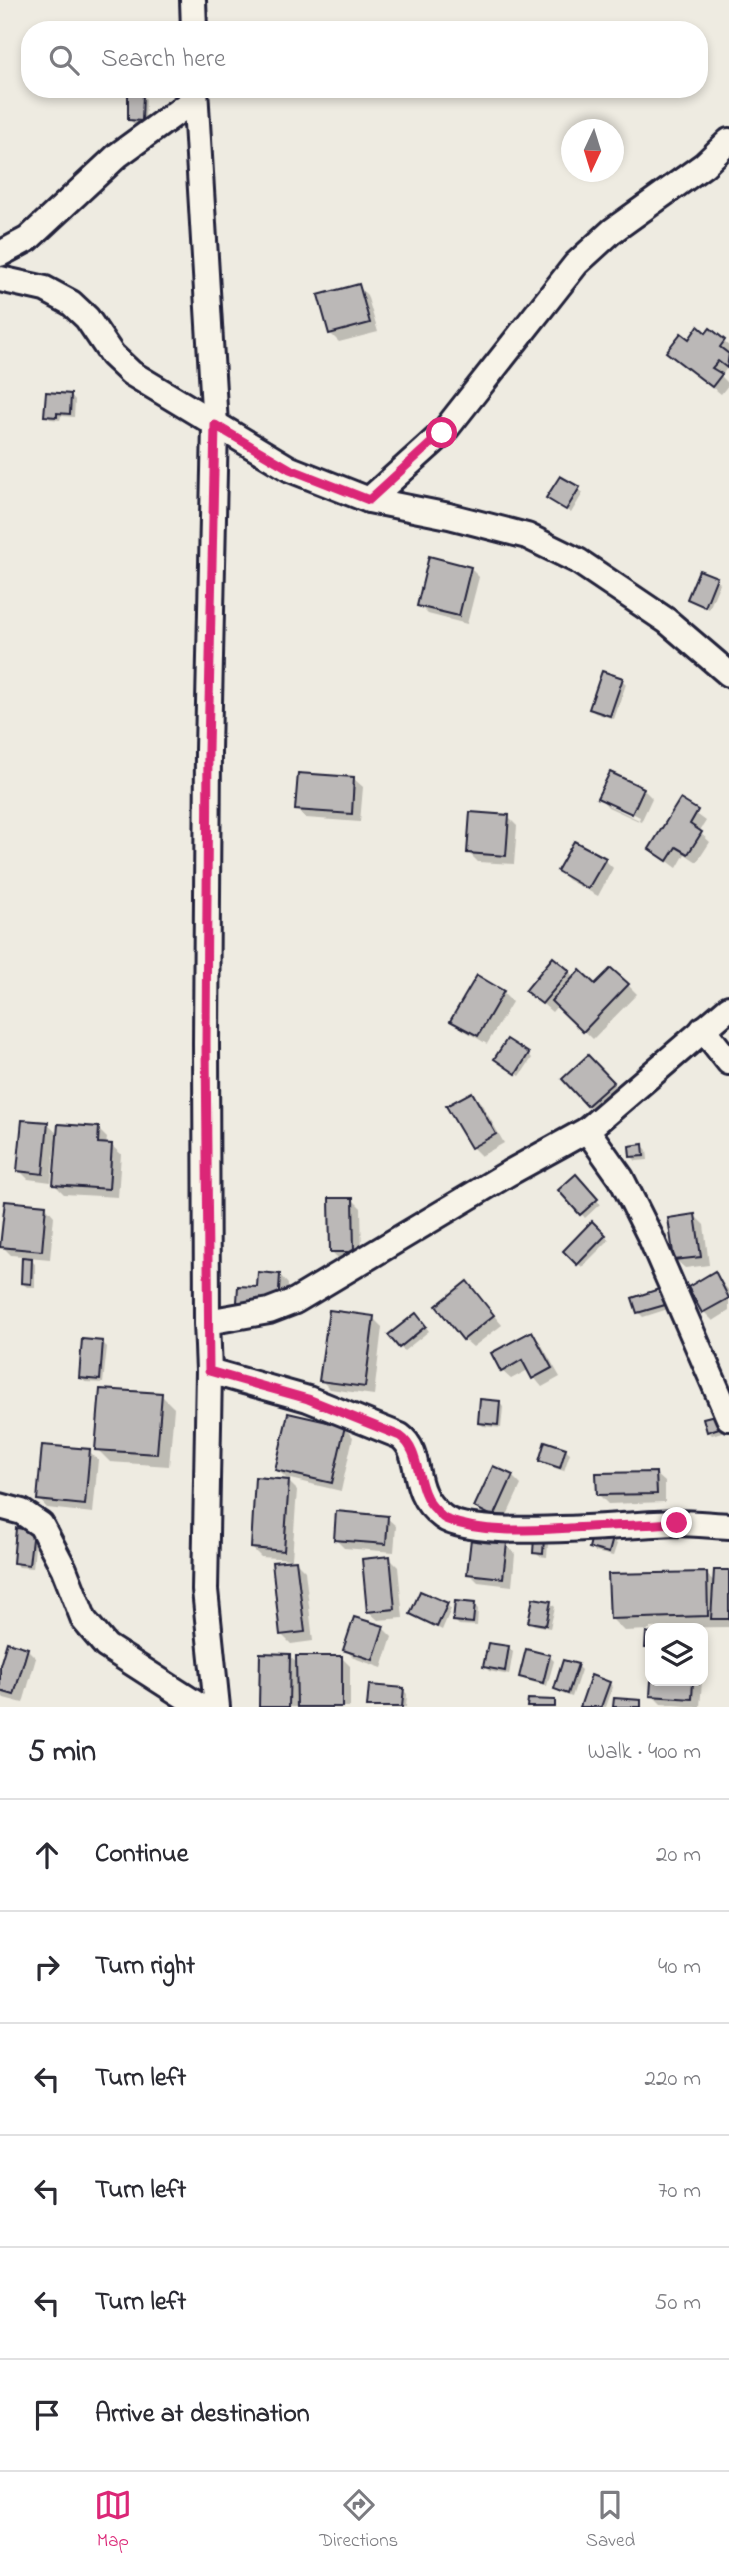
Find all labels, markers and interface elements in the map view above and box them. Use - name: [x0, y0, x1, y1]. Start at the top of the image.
- search box: [21, 21, 708, 98]
- icon: search: [45, 41, 83, 79]
- text: Search here: [101, 41, 226, 79]
- north arrow: [561, 119, 624, 182]
- route start: [426, 417, 457, 448]
- route end: [661, 1507, 692, 1538]
- map controls: [645, 1623, 708, 1686]
- button: layers: [645, 1623, 708, 1686]
- text: 5 min: [28, 1731, 96, 1775]
- text: Walk · 400 m: [587, 1736, 701, 1769]
- icon: ahead: [28, 1836, 66, 1874]
- text: Continue: [95, 1836, 188, 1874]
- text: 20 m: [656, 1839, 701, 1872]
- icon: right: [28, 1948, 66, 1986]
- text: Turn right: [95, 1948, 195, 1986]
- text: 40 m: [658, 1951, 701, 1984]
- icon: left: [28, 2060, 66, 2098]
- text: Turn left: [95, 2060, 186, 2098]
- text: 220 m: [645, 2063, 701, 2096]
- icon: left: [28, 2172, 66, 2210]
- text: Turn left: [95, 2172, 186, 2210]
- text: 70 m: [658, 2175, 701, 2208]
- icon: left: [28, 2284, 66, 2322]
- text: Turn left: [95, 2284, 186, 2322]
- text: 50 m: [654, 2287, 701, 2320]
- icon: arrive: [28, 2396, 66, 2434]
- text: Arrive at destination: [95, 2396, 310, 2434]
- tab: Map: [94, 2486, 132, 2555]
- tab: Directions: [319, 2486, 398, 2555]
- tab: Saved: [586, 2486, 635, 2555]

